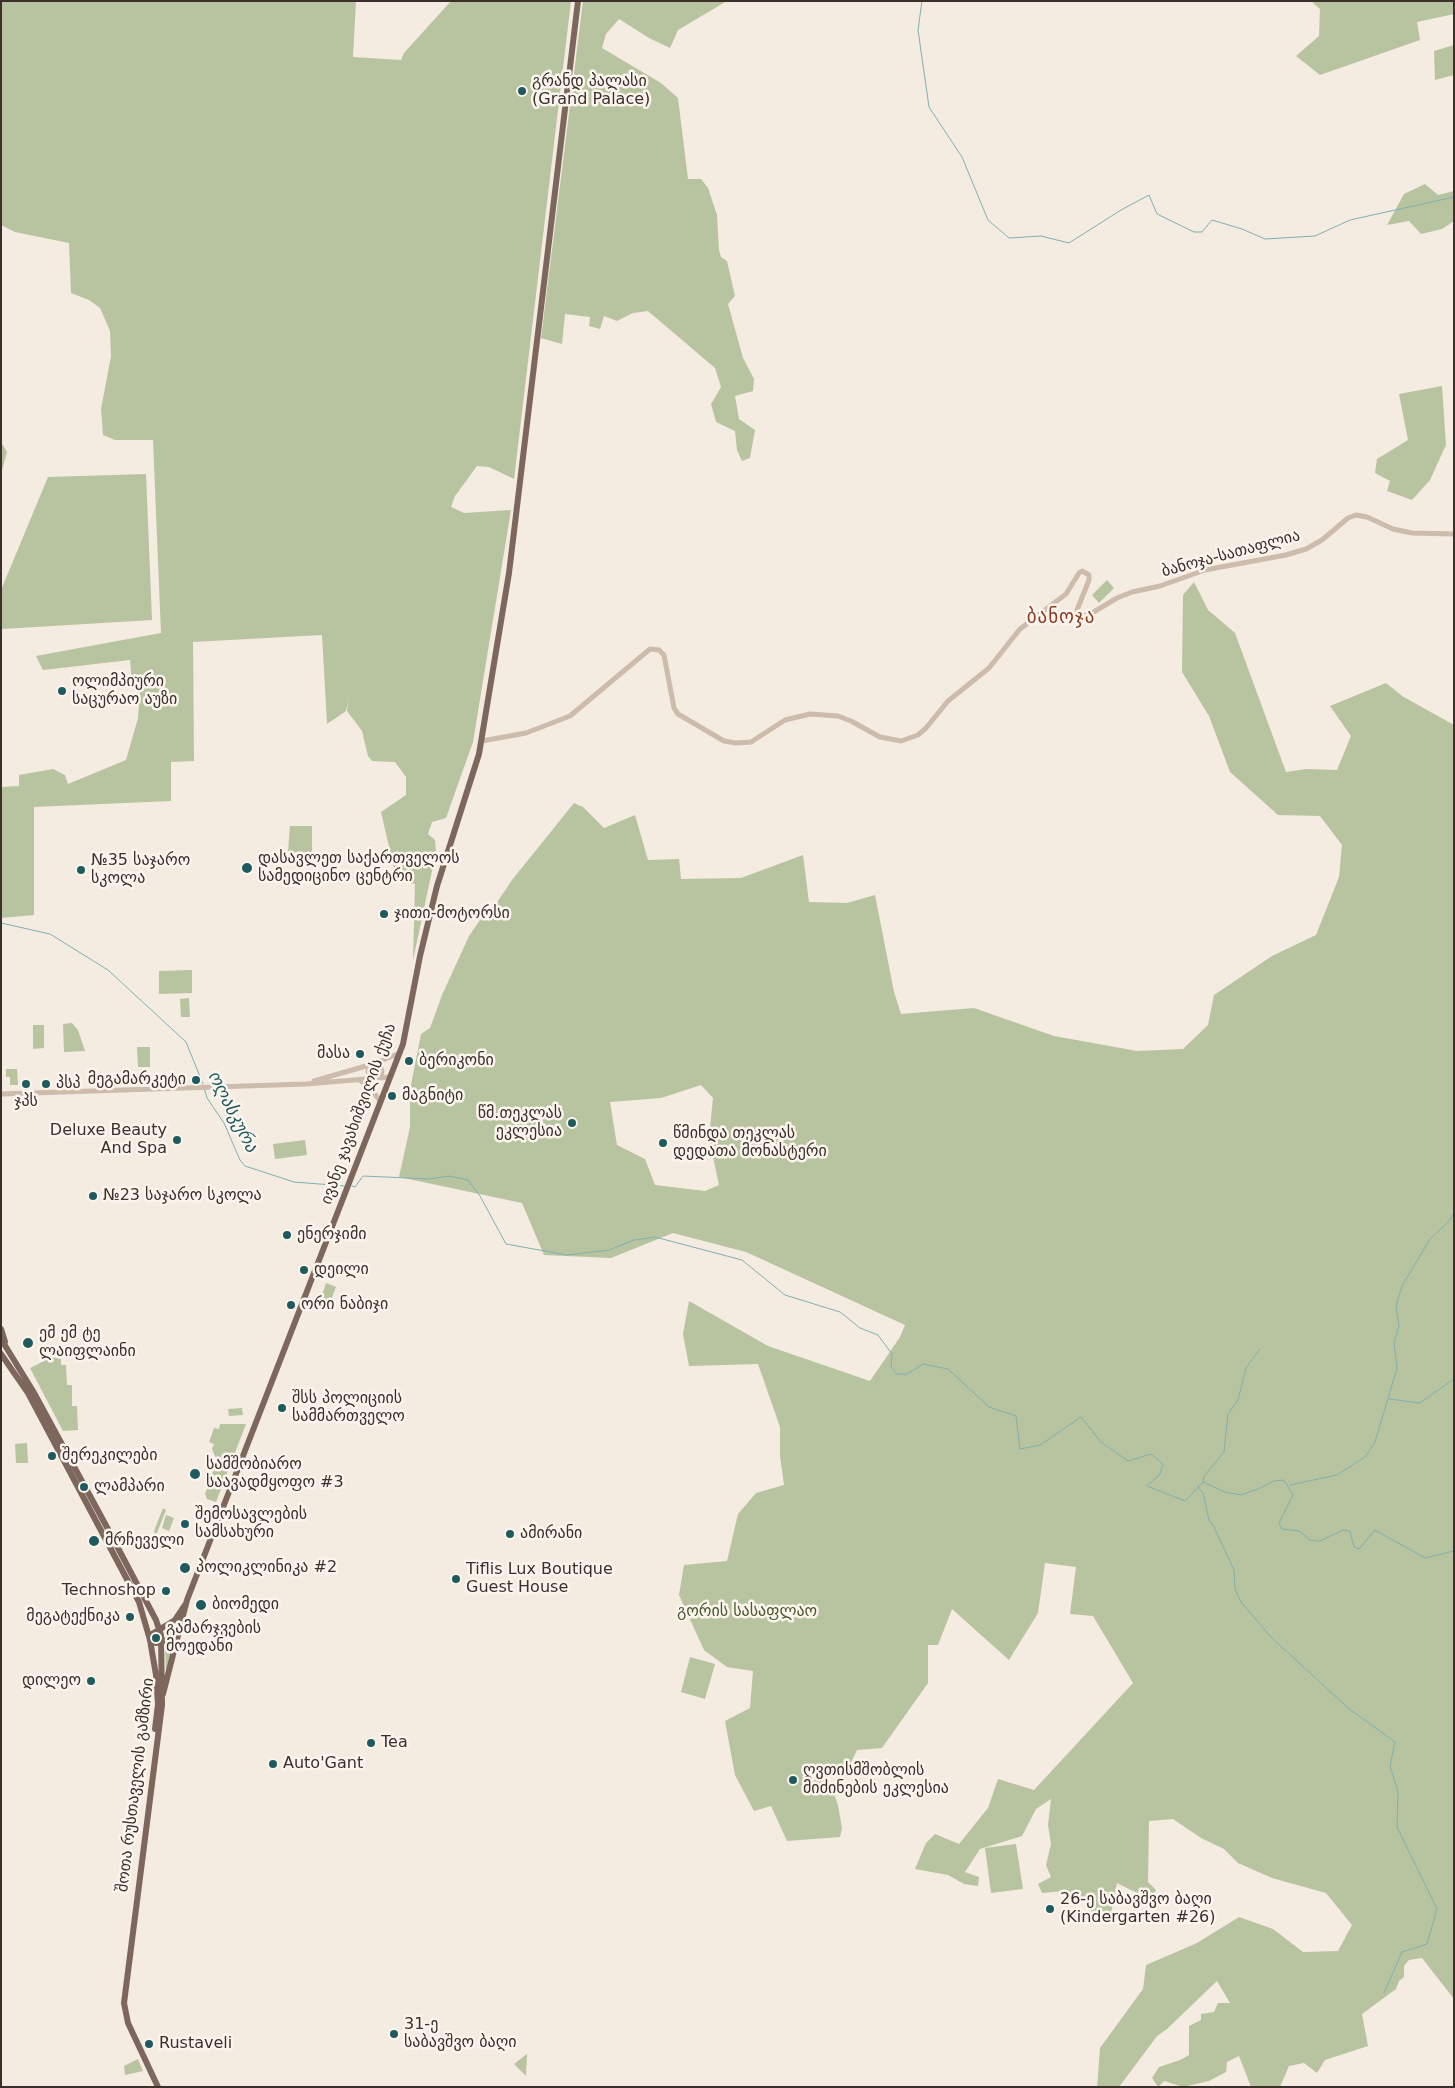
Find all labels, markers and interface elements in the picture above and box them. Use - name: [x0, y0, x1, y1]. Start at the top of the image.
- place label: გრანდ პალასი (Grand Palace): [532, 72, 650, 110]
- marker: გრანდ პალასი (Grand Palace): [516, 85, 528, 97]
- street label: ბანოჯა-სათაფლია: [1160, 526, 1302, 582]
- district label: ბანოჯა: [1026, 607, 1096, 629]
- place label: ოლიმპიური საცურაო აუზი: [72, 672, 177, 710]
- marker: ოლიმპიური საცურაო აუზი: [56, 685, 68, 697]
- place label: დასავლეთ საქართველოს სამედიცინო ცენტრი: [258, 849, 460, 887]
- place label: №35 საჯარო სკოლა: [91, 851, 190, 889]
- marker: დასავლეთ საქართველოს სამედიცინო ცენტრი: [240, 861, 254, 875]
- marker: №35 საჯარო სკოლა: [75, 864, 87, 876]
- place label: ჯითი-მოტორსი: [394, 904, 510, 924]
- marker: ჯითი-მოტორსი: [378, 908, 390, 920]
- street label: ივანე ჯავახიშვილის ქუჩა: [317, 1021, 401, 1207]
- place label: მასა: [317, 1044, 350, 1064]
- marker: მასა: [354, 1048, 366, 1060]
- place label: ბერიკონი: [419, 1051, 494, 1071]
- marker: ბერიკონი: [403, 1055, 415, 1067]
- water label: ოღასკურა: [202, 1067, 262, 1157]
- place label: მეგამარკეტი: [88, 1070, 186, 1090]
- place label: პსპ: [56, 1074, 81, 1094]
- marker: მეგამარკეტი: [190, 1074, 202, 1086]
- marker: ჯპს: [20, 1078, 32, 1090]
- marker: პსპ: [40, 1078, 52, 1090]
- place label: მაგნიტი: [402, 1086, 463, 1106]
- marker: მაგნიტი: [386, 1090, 398, 1102]
- place label: ჯპს: [14, 1092, 38, 1112]
- place label: წმ.თეკლას ეკლესია: [478, 1104, 562, 1142]
- marker: წმ.თეკლას ეკლესია: [566, 1117, 578, 1129]
- place label: Deluxe Beauty And Spa: [50, 1121, 167, 1159]
- place label: წმინდა თეკლას დედათა მონასტერი: [673, 1124, 827, 1162]
- marker: Deluxe Beauty And Spa: [171, 1134, 183, 1146]
- marker: წმინდა თეკლას დედათა მონასტერი: [657, 1137, 669, 1149]
- place label: №23 საჯარო სკოლა: [103, 1186, 262, 1206]
- marker: №23 საჯარო სკოლა: [87, 1190, 99, 1202]
- place label: ენერჯიმი: [297, 1225, 367, 1245]
- marker: ენერჯიმი: [281, 1229, 293, 1241]
- place label: დეილი: [314, 1260, 369, 1280]
- marker: დეილი: [298, 1264, 310, 1276]
- place label: ორი ნაბიჯი: [301, 1295, 388, 1315]
- marker: ორი ნაბიჯი: [285, 1299, 297, 1311]
- place label: ემ ემ ტე ლაიფლაინი: [39, 1324, 136, 1362]
- marker: ემ ემ ტე ლაიფლაინი: [21, 1336, 35, 1350]
- place label: შსს პოლიციის სამმართველო: [292, 1389, 405, 1427]
- marker: შსს პოლიციის სამმართველო: [276, 1402, 288, 1414]
- place label: შერეკილები: [62, 1446, 157, 1466]
- marker: შერეკილები: [46, 1450, 58, 1462]
- place label: სამშობიარო საავადმყოფო #3: [206, 1455, 344, 1493]
- marker: სამშობიარო საავადმყოფო #3: [188, 1467, 202, 1481]
- place label: ლამპარი: [94, 1477, 165, 1497]
- marker: ლამპარი: [78, 1481, 90, 1493]
- place label: შემოსავლების სამსახური: [195, 1505, 307, 1543]
- marker: შემოსავლების სამსახური: [179, 1518, 191, 1530]
- place label: ამირანი: [520, 1524, 582, 1544]
- marker: ამირანი: [504, 1528, 516, 1540]
- place label: მრჩეველი: [105, 1531, 184, 1551]
- marker: მრჩეველი: [87, 1534, 101, 1548]
- place label: პოლიკლინიკა #2: [196, 1558, 337, 1578]
- place label: Tiflis Lux Boutique Guest House: [466, 1560, 613, 1598]
- marker: პოლიკლინიკა #2: [178, 1561, 192, 1575]
- marker: Tiflis Lux Boutique Guest House: [450, 1573, 462, 1585]
- place label: Technoshop: [62, 1581, 156, 1601]
- marker: Technoshop: [160, 1585, 172, 1597]
- place label: ბიომედი: [212, 1595, 279, 1615]
- marker: ბიომედი: [194, 1598, 208, 1612]
- park label: გორის სასაფლაო: [677, 1602, 817, 1622]
- place label: მეგატექნიკა: [26, 1607, 120, 1627]
- marker: მეგატექნიკა: [124, 1611, 136, 1623]
- place label: გამარჯვების მოედანი: [166, 1619, 261, 1657]
- marker: გამარჯვების მოედანი: [150, 1632, 162, 1644]
- place label: დილეო: [22, 1671, 81, 1691]
- marker: დილეო: [85, 1675, 97, 1687]
- street label: შოთა რუსთაველის გამზირი: [113, 1677, 159, 1893]
- place label: Tea: [381, 1733, 408, 1753]
- marker: Tea: [365, 1737, 377, 1749]
- place label: Auto'Gant: [283, 1754, 363, 1774]
- marker: Auto'Gant: [267, 1758, 279, 1770]
- place label: ღვთისმშობლის მიძინების ეკლესია: [803, 1761, 949, 1799]
- marker: ღვთისმშობლის მიძინების ეკლესია: [787, 1774, 799, 1786]
- place label: 26-ე საბავშვო ბაღი (Kindergarten #26): [1060, 1890, 1216, 1928]
- marker: 26-ე საბავშვო ბაღი (Kindergarten #26): [1044, 1903, 1056, 1915]
- place label: 31-ე საბავშვო ბაღი: [404, 2015, 517, 2053]
- marker: 31-ე საბავშვო ბაღი: [388, 2028, 400, 2040]
- place label: Rustaveli: [159, 2034, 232, 2054]
- marker: Rustaveli: [143, 2038, 155, 2050]

